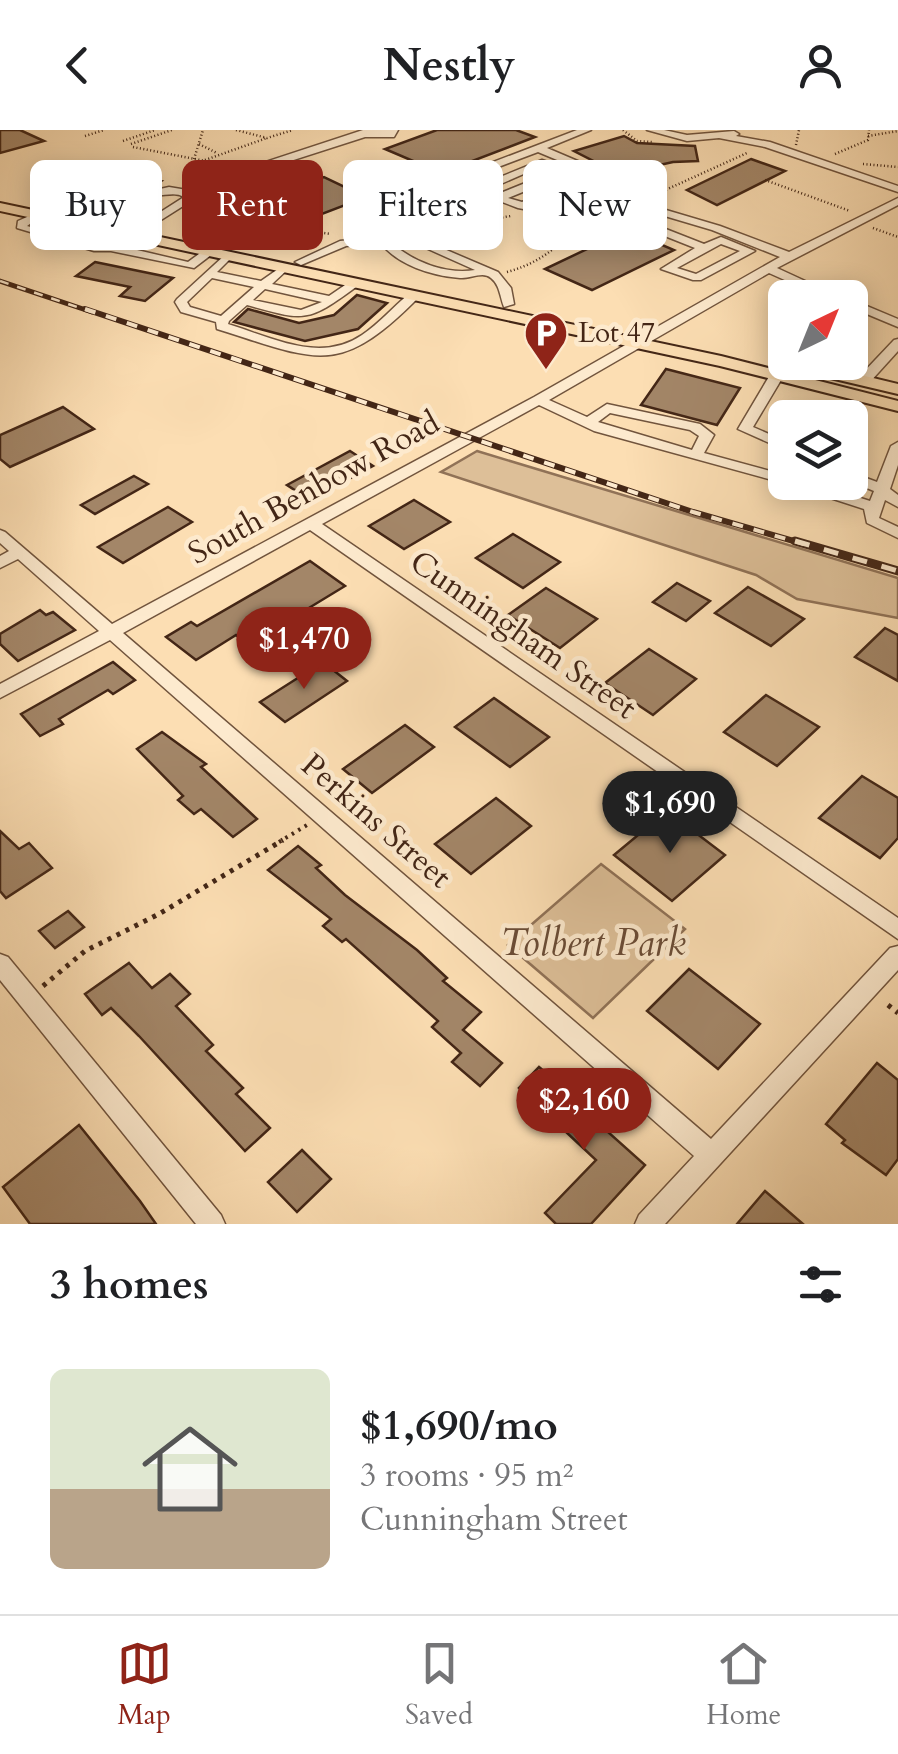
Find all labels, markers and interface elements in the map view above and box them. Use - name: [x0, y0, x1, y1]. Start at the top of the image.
- text: Nestly: [383, 35, 515, 96]
- icon: back: [50, 38, 105, 93]
- icon: person: [793, 38, 848, 93]
- chip: Buy: [30, 160, 162, 250]
- chip: Rent: [182, 160, 323, 250]
- chip: Filters: [343, 160, 503, 250]
- chip: New: [523, 160, 667, 250]
- north arrow: [768, 280, 868, 380]
- map controls: [768, 280, 868, 500]
- parking icon: Lot 47: [523, 310, 569, 371]
- place label: Lot 47: [578, 314, 655, 352]
- button: layers: [768, 400, 868, 500]
- street label: South Benbow Road: [181, 401, 447, 575]
- street label: Cunningham Street: [401, 540, 645, 730]
- pin: $1,470: [223, 607, 385, 692]
- text: $1,470: [258, 617, 350, 661]
- street label: Perkins Street: [291, 743, 461, 899]
- pin: $1,690: [589, 771, 751, 856]
- text: $1,690: [624, 781, 716, 825]
- park label: Tolbert Park: [500, 917, 686, 969]
- pin: $2,160: [503, 1068, 665, 1153]
- text: $2,160: [538, 1078, 630, 1122]
- text: 3 homes: [50, 1256, 208, 1313]
- icon: filters: [793, 1257, 848, 1312]
- text: $1,690/mo: [360, 1397, 558, 1454]
- icon: home: [130, 1409, 250, 1529]
- text: 3 rooms · 95 m²: [360, 1454, 573, 1498]
- text: Cunningham Street: [360, 1498, 628, 1542]
- tab: Map: [117, 1636, 172, 1734]
- tab: Saved: [405, 1636, 473, 1734]
- tab: Home: [706, 1636, 781, 1734]

